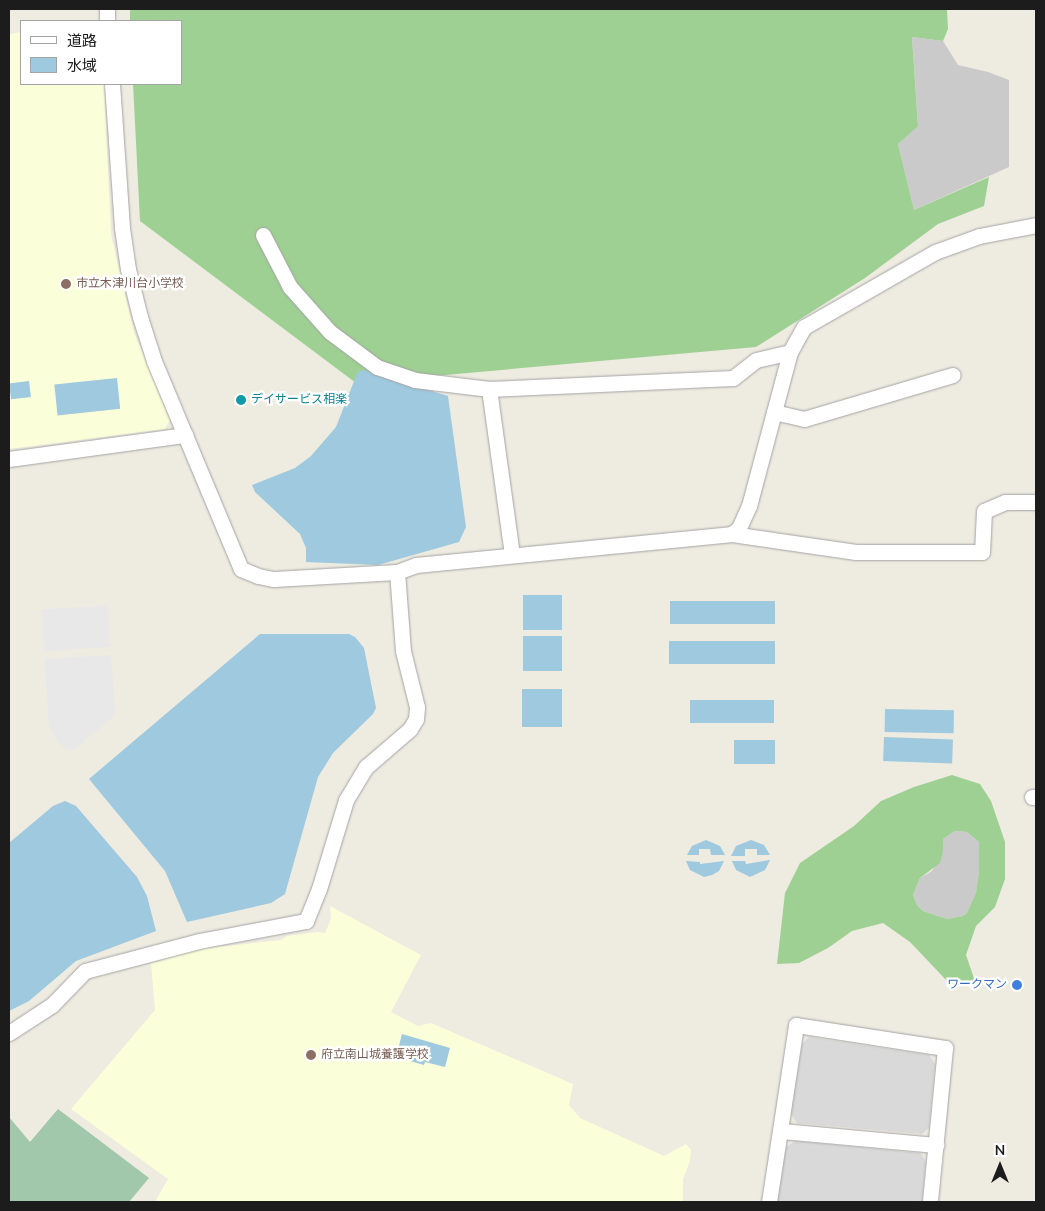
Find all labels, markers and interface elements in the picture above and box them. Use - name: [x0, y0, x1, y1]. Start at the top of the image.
- legend: [20, 20, 182, 85]
- text: 道路: [67, 31, 97, 51]
- text: 水域: [67, 56, 97, 76]
- place label: 市立木津川台小学校: [76, 277, 184, 291]
- marker: 市立木津川台小学校: [60, 278, 72, 290]
- place label: デイサービス相楽: [251, 393, 347, 407]
- marker: デイサービス相楽: [235, 394, 247, 406]
- place label: ワークマン: [947, 978, 1007, 992]
- marker: ワークマン: [1011, 979, 1023, 991]
- place label: 府立南山城養護学校: [321, 1048, 429, 1062]
- marker: 府立南山城養護学校: [305, 1049, 317, 1061]
- north arrow: [975, 1141, 1025, 1191]
- text: N: [995, 1141, 1005, 1160]

